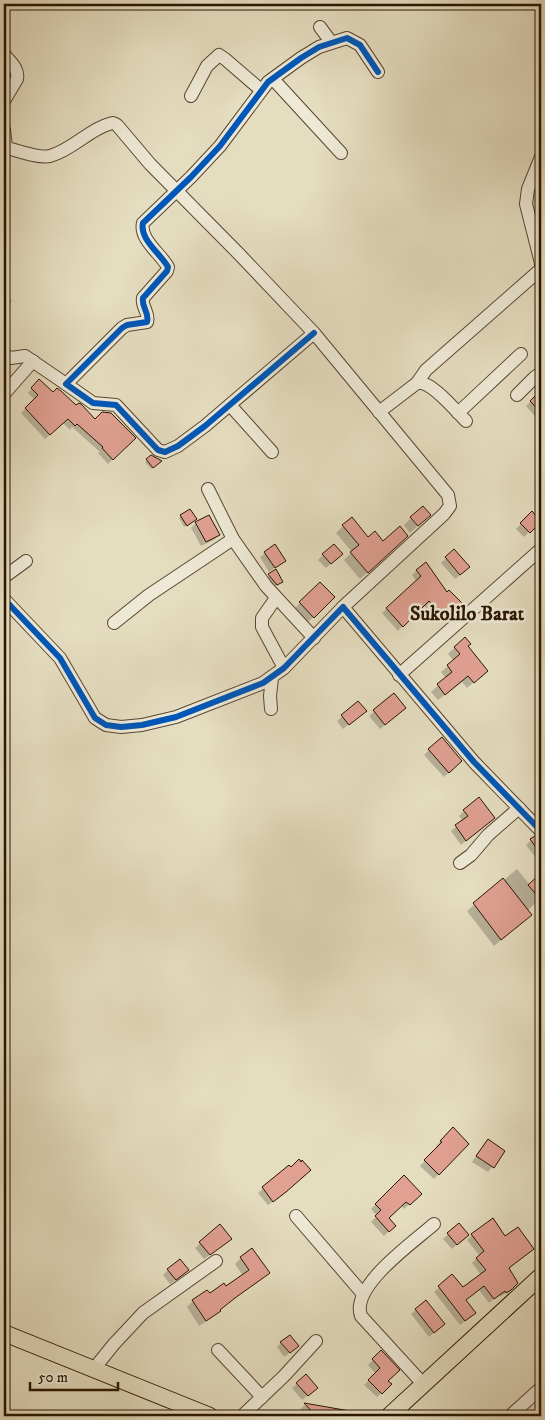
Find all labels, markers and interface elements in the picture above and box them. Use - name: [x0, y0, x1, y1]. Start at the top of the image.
- district label: Sukolilo Barat: [410, 602, 525, 627]
- scale bar: [30, 1360, 118, 1392]
- text: 50 m: [38, 1368, 68, 1387]

